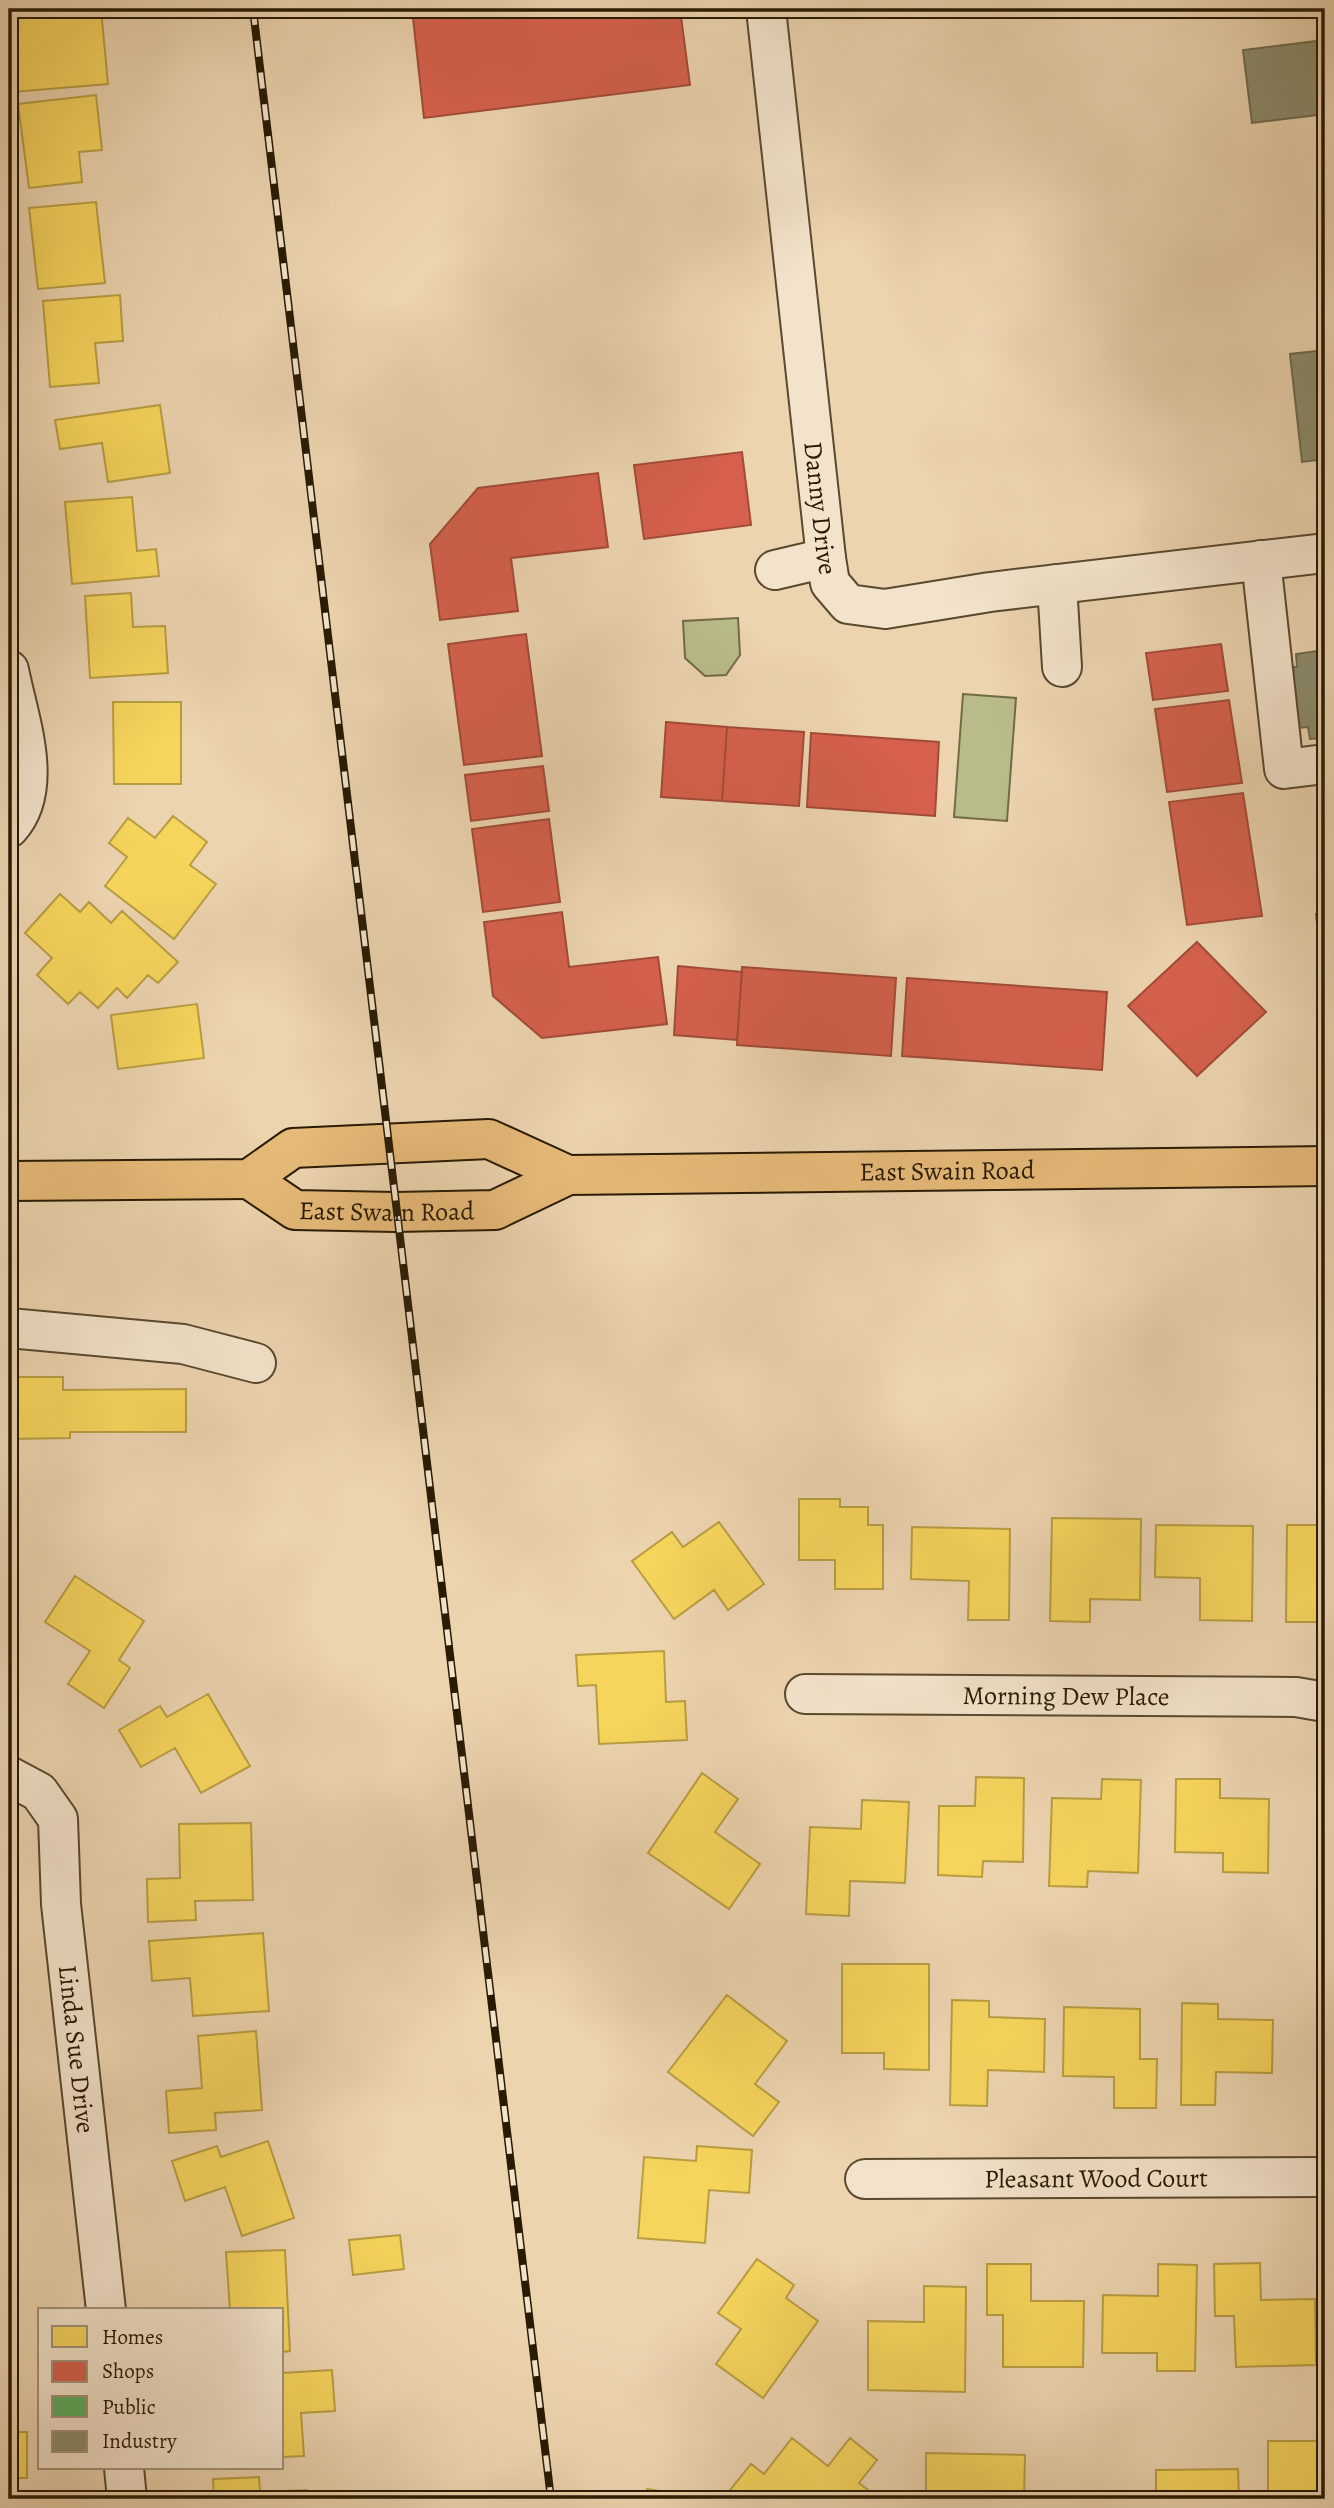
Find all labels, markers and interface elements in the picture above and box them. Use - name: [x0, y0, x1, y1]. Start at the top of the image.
- street label: Danny Drive: [795, 440, 845, 577]
- street label: East Swain Road: [859, 1152, 1035, 1190]
- street label: East Swain Road: [298, 1193, 475, 1230]
- street label: Morning Dew Place: [962, 1678, 1170, 1714]
- street label: Linda Sue Drive: [50, 1963, 103, 2135]
- street label: Pleasant Wood Court: [984, 2161, 1208, 2196]
- legend: [38, 2308, 284, 2470]
- text: Homes: [102, 2323, 163, 2351]
- text: Shops: [102, 2357, 154, 2385]
- text: Public: [102, 2393, 156, 2421]
- text: Industry: [102, 2427, 177, 2455]

